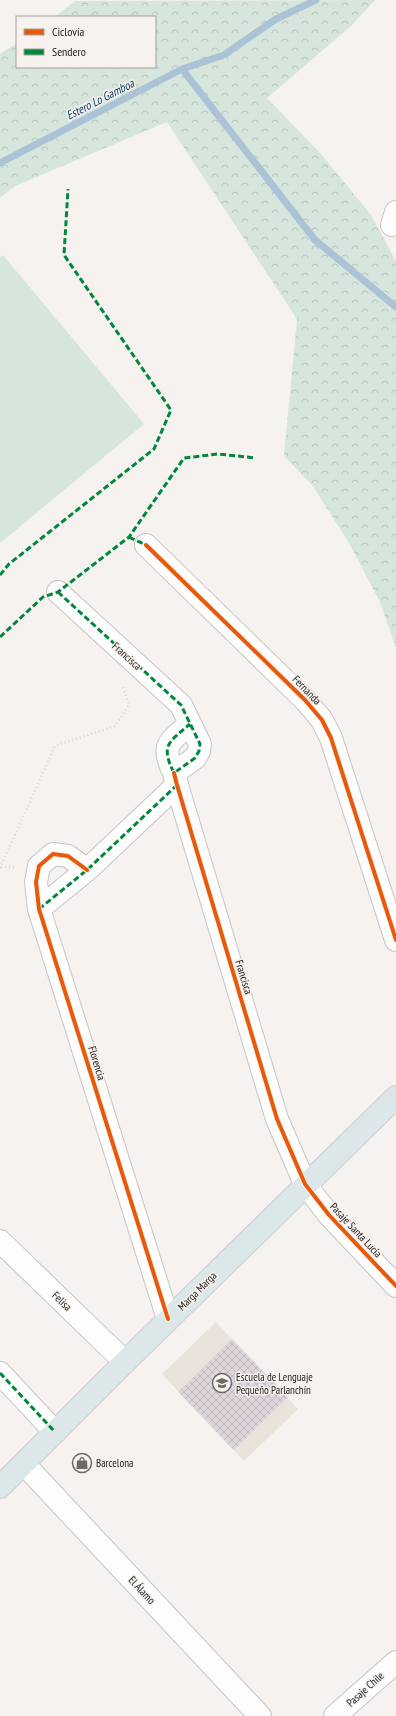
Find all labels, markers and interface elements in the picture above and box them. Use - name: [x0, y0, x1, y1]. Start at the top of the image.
- legend: [16, 16, 156, 68]
- text: Ciclovía: [52, 24, 84, 39]
- text: Sendero: [52, 44, 86, 59]
- water label: Estero Lo Gamboa: [64, 75, 138, 123]
- street label: Francisca: [109, 639, 145, 673]
- street label: Fernanda: [290, 672, 324, 708]
- street label: Francisca: [232, 958, 256, 996]
- street label: Florencia: [85, 1044, 109, 1082]
- street label: Pasaje Santa Lucía: [327, 1200, 385, 1260]
- street label: Marga Marga: [175, 1269, 219, 1313]
- street label: Felisa: [49, 1288, 75, 1314]
- place label: Escuela de Lenguaje Pequeño Parlanchín: [236, 1370, 313, 1397]
- school or university icon: Escuela de Lenguaje Pequeño Parlanchín: [211, 1372, 233, 1394]
- shop icon: Barcelona: [71, 1452, 93, 1474]
- place label: Barcelona: [96, 1456, 133, 1470]
- street label: El Álamo: [125, 1573, 159, 1607]
- street label: Pasaje Chile: [343, 1668, 387, 1710]

